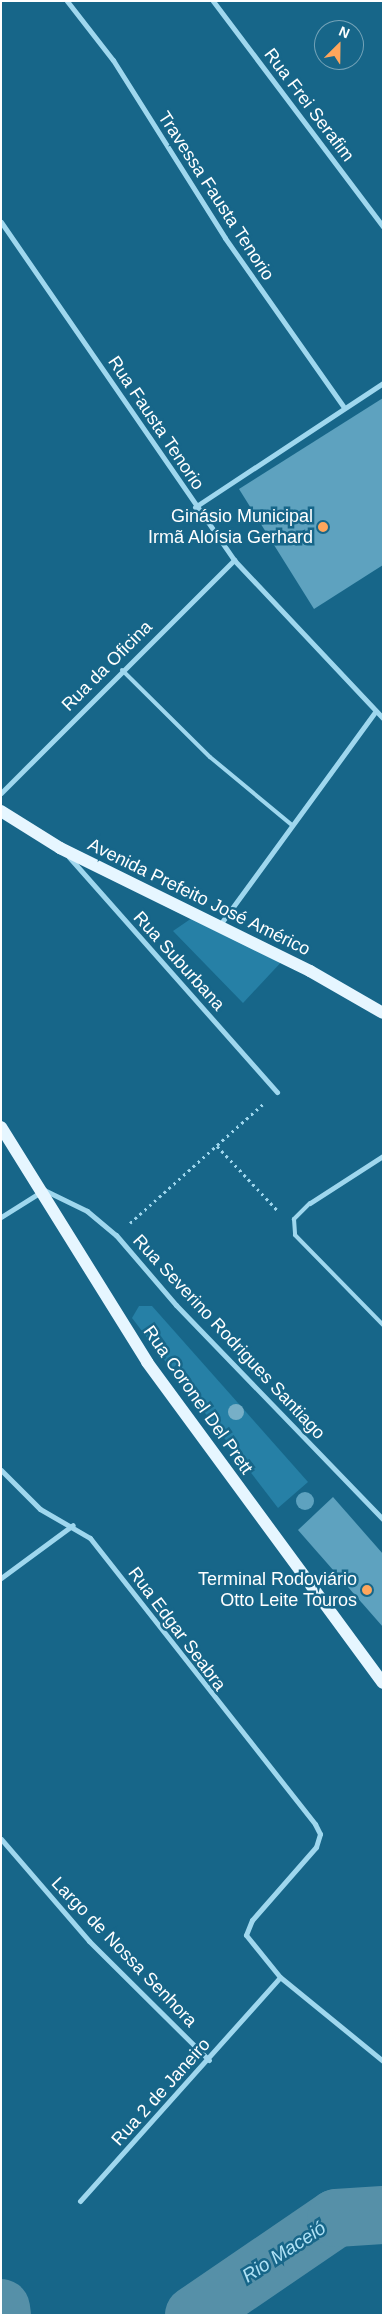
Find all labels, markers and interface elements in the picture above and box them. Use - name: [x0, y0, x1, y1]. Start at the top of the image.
- north arrow: [314, 20, 364, 70]
- text: N: [337, 23, 352, 41]
- street label: Rua Frei Serafim: [259, 44, 359, 166]
- street label: Travessa Fausta Tenorio: [153, 107, 279, 285]
- street label: Rua Fausta Tenorio: [103, 352, 209, 494]
- place label: Ginásio Municipal Irmã Aloísia Gerhard: [147, 506, 313, 548]
- marker: Ginásio Municipal Irmã Aloísia Gerhard: [317, 521, 329, 533]
- street label: Rua da Oficina: [57, 616, 157, 716]
- street label: Avenida Prefeito José Américo: [84, 833, 314, 961]
- street label: Rua Suburbana: [129, 907, 229, 1015]
- street label: Rua Severino Rodrigues Santiago: [128, 1230, 330, 1444]
- street label: Rua Coronel Del Prett: [139, 1322, 257, 1478]
- street label: Rua Edgar Seabra: [124, 1563, 230, 1695]
- place label: Terminal Rodoviário Otto Leite Touros: [198, 1569, 357, 1612]
- marker: Terminal Rodoviário Otto Leite Touros: [361, 1584, 373, 1596]
- street label: Largo de Nossa Senhora: [47, 1873, 201, 2031]
- street label: Rua 2 de Janeiro: [107, 2034, 215, 2150]
- water label: Rio Maceió: [238, 2217, 330, 2287]

